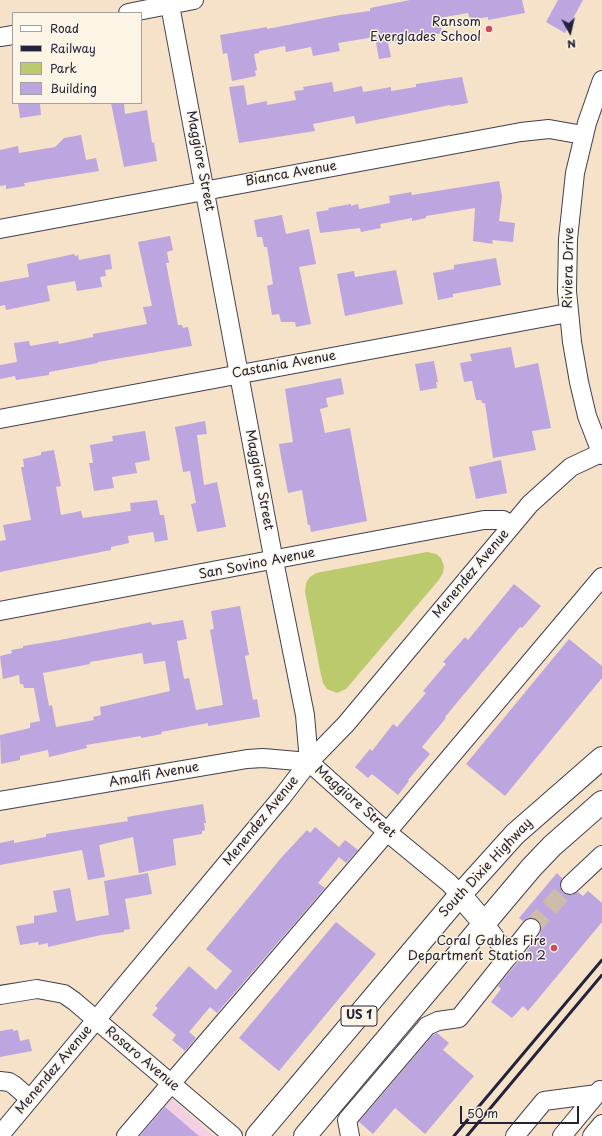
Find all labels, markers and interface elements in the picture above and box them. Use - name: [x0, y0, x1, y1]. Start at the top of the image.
- legend: [12, 12, 142, 104]
- north arrow: [550, 12, 590, 52]
- place label: Ransom Everglades School: [370, 14, 481, 45]
- text: Road: [50, 19, 79, 37]
- marker: Ransom Everglades School: [484, 24, 494, 34]
- text: N: [566, 35, 577, 53]
- text: Railway: [50, 39, 96, 57]
- text: Park: [50, 59, 77, 77]
- text: Building: [50, 79, 97, 97]
- street label: Maggiore Street: [183, 109, 217, 213]
- street label: Bianca Avenue: [244, 158, 338, 190]
- street label: Riviera Drive: [560, 227, 578, 309]
- street label: Castania Avenue: [231, 348, 337, 382]
- street label: Maggiore Street: [242, 428, 276, 532]
- street label: Menendez Avenue: [429, 527, 513, 621]
- street label: San Sovino Avenue: [198, 545, 316, 583]
- street label: Amalfi Avenue: [108, 759, 200, 791]
- street label: Maggiore Street: [311, 763, 399, 841]
- street label: Menendez Avenue: [220, 773, 302, 869]
- street label: South Dixie Highway: [436, 815, 536, 921]
- place label: Coral Gables Fire Department Station 2: [408, 933, 546, 964]
- marker: Coral Gables Fire Department Station 2: [549, 943, 559, 953]
- road number: US 1: [341, 1006, 377, 1026]
- street label: Menendez Avenue: [12, 1023, 96, 1117]
- street label: Rosaro Avenue: [102, 1024, 182, 1094]
- scale bar: [462, 1098, 581, 1124]
- text: 50 m: [467, 1104, 498, 1122]

